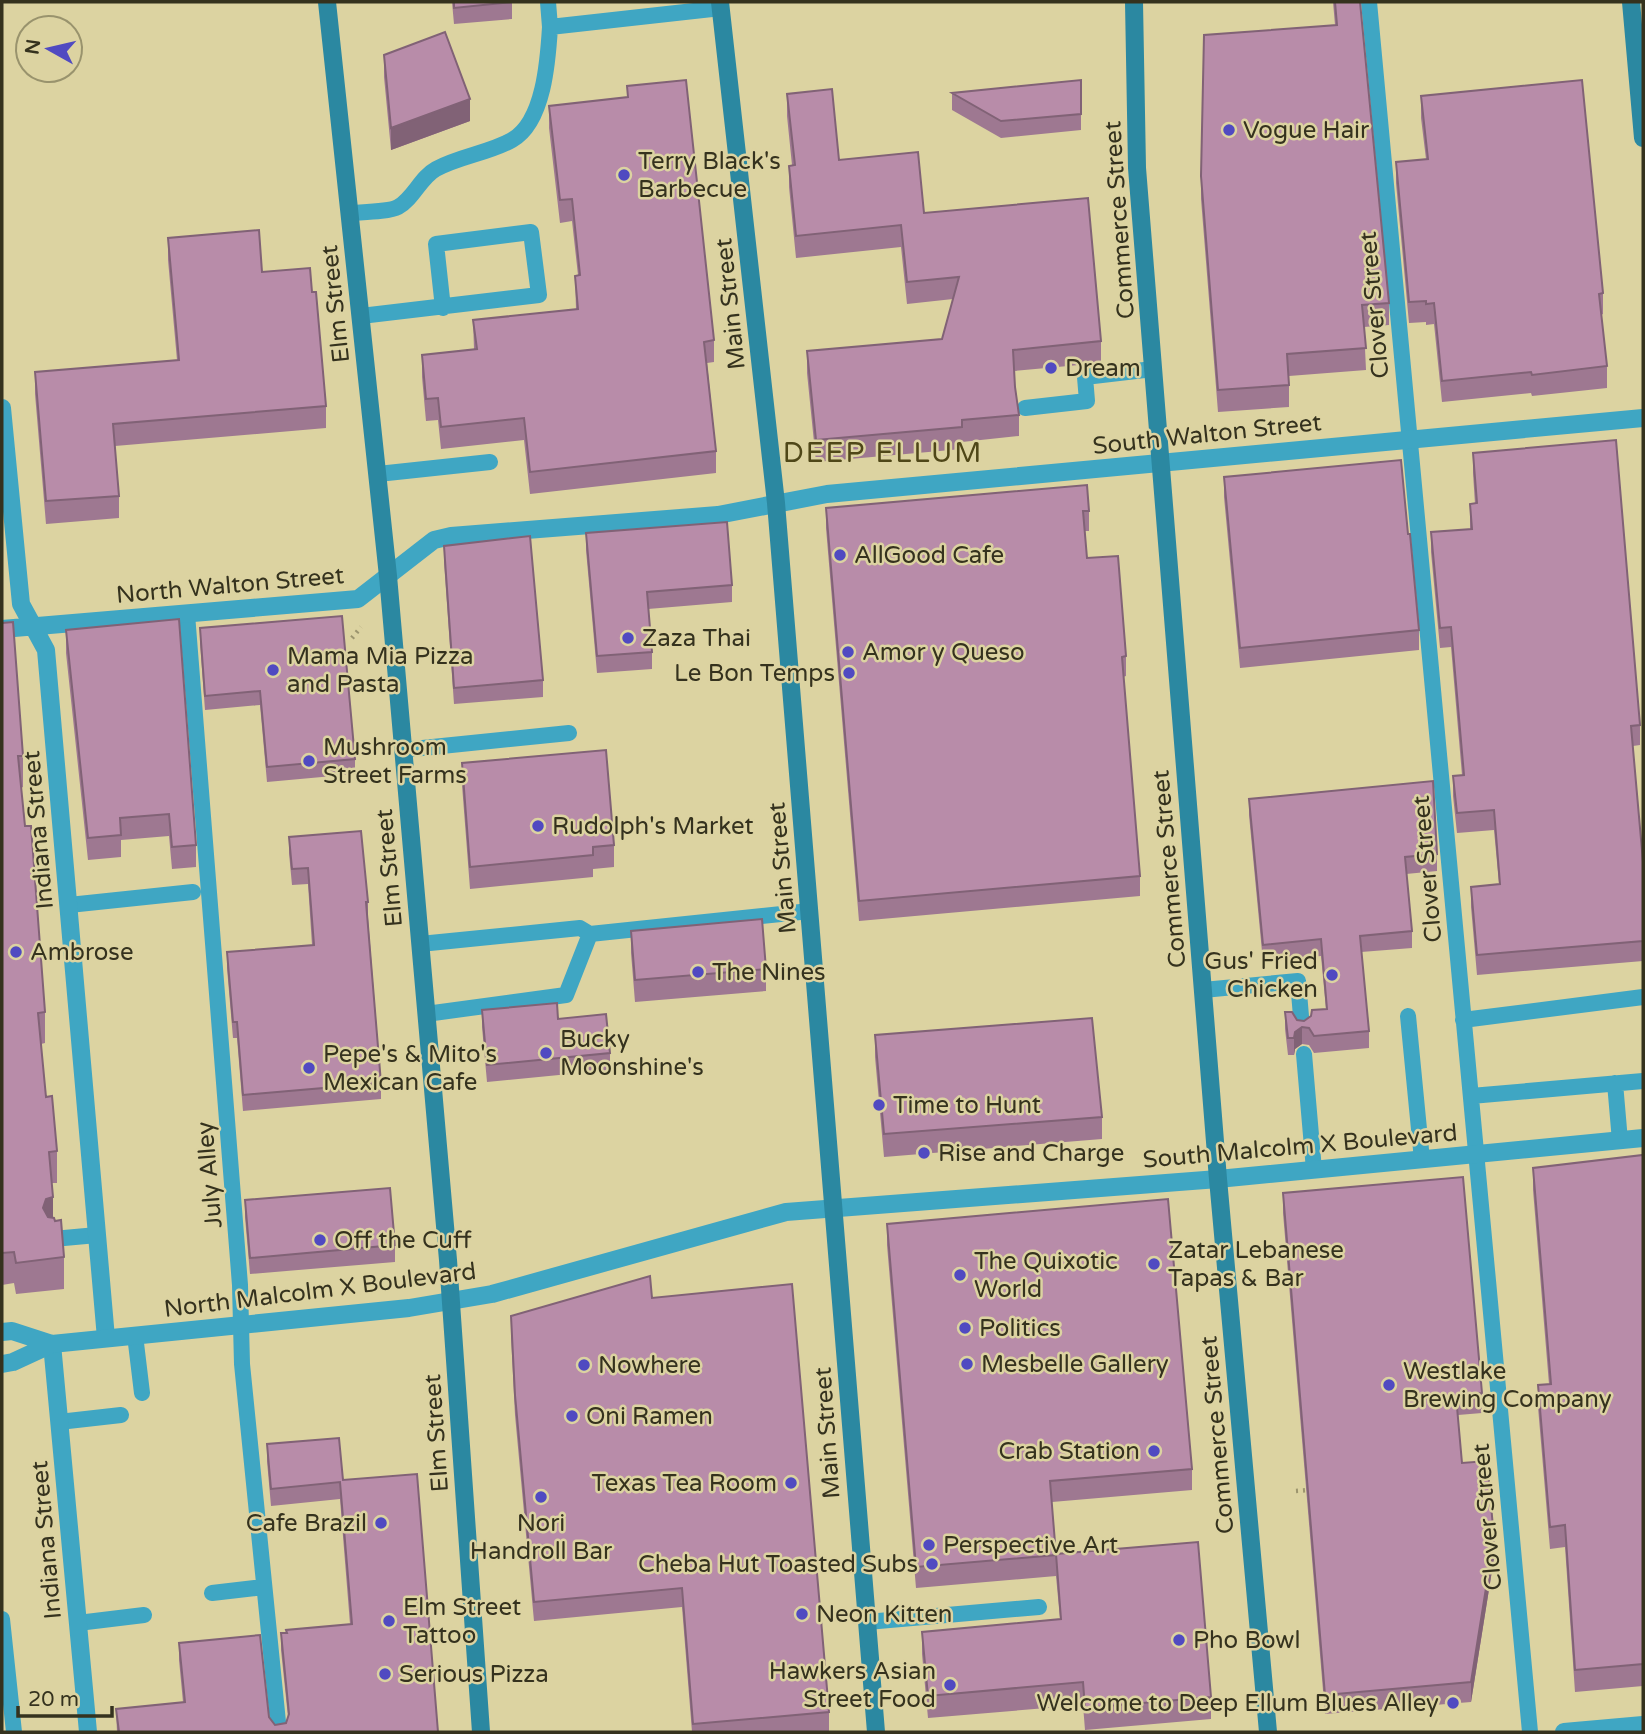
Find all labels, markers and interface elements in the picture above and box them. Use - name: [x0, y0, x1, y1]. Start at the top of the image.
- north arrow: [14, 14, 84, 84]
- text: N: [21, 38, 45, 56]
- place label: Vogue Hair: [1243, 116, 1370, 145]
- street label: Commerce Street: [1098, 120, 1141, 320]
- marker: Vogue Hair: [1221, 122, 1237, 138]
- place label: Terry Black's Barbecue: [638, 147, 781, 204]
- marker: Terry Black's Barbecue: [616, 167, 632, 183]
- street label: Clover Street: [1354, 230, 1395, 380]
- street label: Main Street: [709, 237, 752, 371]
- street label: Elm Street: [315, 244, 356, 364]
- place label: Dream: [1065, 354, 1141, 383]
- marker: Dream: [1043, 360, 1059, 376]
- street label: South Walton Street: [1091, 408, 1323, 461]
- district label: DEEP ELLUM: [783, 436, 983, 470]
- place label: AllGood Cafe: [854, 541, 1004, 570]
- marker: AllGood Cafe: [832, 547, 848, 563]
- street label: North Walton Street: [115, 561, 345, 610]
- place label: Zaza Thai: [642, 624, 751, 653]
- marker: Zaza Thai: [620, 630, 636, 646]
- place label: Amor y Queso: [862, 638, 1025, 667]
- place label: Mama Mia Pizza and Pasta: [287, 642, 473, 699]
- marker: Amor y Queso: [840, 644, 856, 660]
- place label: Le Bon Temps: [674, 659, 835, 688]
- marker: Mama Mia Pizza and Pasta: [265, 662, 281, 678]
- marker: Le Bon Temps: [841, 665, 857, 681]
- place label: Mushroom Street Farms: [323, 733, 467, 790]
- street label: Indiana Street: [17, 750, 60, 910]
- marker: Mushroom Street Farms: [301, 753, 317, 769]
- street label: Commerce Street: [1146, 769, 1193, 969]
- street label: Clover Street: [1407, 794, 1448, 944]
- street label: Main Street: [762, 801, 803, 935]
- street label: Elm Street: [370, 808, 409, 928]
- place label: Rudolph's Market: [552, 812, 754, 841]
- marker: Rudolph's Market: [530, 818, 546, 834]
- place label: Ambrose: [30, 938, 133, 967]
- marker: Ambrose: [8, 944, 24, 960]
- place label: Gus' Fried Chicken: [1204, 947, 1318, 1004]
- place label: The Nines: [712, 958, 826, 987]
- marker: The Nines: [690, 964, 706, 980]
- marker: Gus' Fried Chicken: [1324, 967, 1340, 983]
- place label: Bucky Moonshine's: [560, 1025, 704, 1082]
- place label: Pepe's & Mito's Mexican Cafe: [323, 1040, 497, 1097]
- marker: Bucky Moonshine's: [538, 1045, 554, 1061]
- marker: Pepe's & Mito's Mexican Cafe: [301, 1060, 317, 1076]
- place label: Time to Hunt: [893, 1091, 1041, 1120]
- marker: Time to Hunt: [871, 1097, 887, 1113]
- street label: South Malcolm X Boulevard: [1142, 1118, 1459, 1175]
- street label: July Alley: [190, 1120, 229, 1230]
- place label: Rise and Charge: [938, 1139, 1124, 1168]
- marker: Rise and Charge: [916, 1145, 932, 1161]
- place label: Off the Cuff: [334, 1226, 472, 1255]
- marker: Off the Cuff: [312, 1232, 328, 1248]
- place label: Zatar Lebanese Tapas & Bar: [1168, 1236, 1344, 1293]
- place label: The Quixotic World: [974, 1247, 1118, 1304]
- marker: Zatar Lebanese Tapas & Bar: [1146, 1256, 1162, 1272]
- street label: North Malcolm X Boulevard: [162, 1257, 478, 1324]
- marker: The Quixotic World: [952, 1267, 968, 1283]
- place label: Politics: [979, 1314, 1061, 1343]
- marker: Politics: [957, 1320, 973, 1336]
- street label: Commerce Street: [1194, 1335, 1241, 1535]
- place label: Mesbelle Gallery: [981, 1350, 1169, 1379]
- place label: Nowhere: [598, 1351, 701, 1380]
- marker: Mesbelle Gallery: [959, 1356, 975, 1372]
- marker: Nowhere: [576, 1357, 592, 1373]
- place label: Westlake Brewing Company: [1403, 1357, 1612, 1414]
- street label: Main Street: [808, 1366, 847, 1500]
- street label: Elm Street: [418, 1373, 455, 1493]
- marker: Westlake Brewing Company: [1381, 1377, 1397, 1393]
- place label: Oni Ramen: [586, 1402, 713, 1431]
- marker: Oni Ramen: [564, 1408, 580, 1424]
- place label: Crab Station: [998, 1437, 1140, 1466]
- street label: Clover Street: [1467, 1442, 1508, 1592]
- marker: Crab Station: [1146, 1443, 1162, 1459]
- street label: Indiana Street: [25, 1460, 68, 1620]
- place label: Texas Tea Room: [592, 1469, 777, 1498]
- marker: Texas Tea Room: [783, 1475, 799, 1491]
- marker: Nori Handroll Bar: [533, 1489, 549, 1505]
- place label: Cafe Brazil: [246, 1509, 367, 1538]
- place label: Nori Handroll Bar: [470, 1509, 613, 1566]
- marker: Cafe Brazil: [373, 1515, 389, 1531]
- place label: Perspective Art: [943, 1531, 1118, 1560]
- marker: Perspective Art: [921, 1537, 937, 1553]
- place label: Cheba Hut Toasted Subs: [638, 1550, 918, 1579]
- marker: Cheba Hut Toasted Subs: [924, 1556, 940, 1572]
- place label: Elm Street Tattoo: [403, 1593, 521, 1650]
- place label: Neon Kitten: [816, 1600, 952, 1629]
- marker: Neon Kitten: [794, 1606, 810, 1622]
- marker: Elm Street Tattoo: [381, 1613, 397, 1629]
- place label: Pho Bowl: [1193, 1626, 1300, 1655]
- marker: Pho Bowl: [1171, 1632, 1187, 1648]
- place label: Hawkers Asian Street Food: [769, 1657, 936, 1714]
- place label: Serious Pizza: [399, 1660, 549, 1689]
- marker: Serious Pizza: [377, 1666, 393, 1682]
- scale bar: [18, 1674, 112, 1718]
- marker: Hawkers Asian Street Food: [942, 1677, 958, 1693]
- text: 20 m: [28, 1687, 79, 1712]
- place label: Welcome to Deep Ellum Blues Alley: [1037, 1689, 1439, 1718]
- marker: Welcome to Deep Ellum Blues Alley: [1445, 1695, 1461, 1711]

